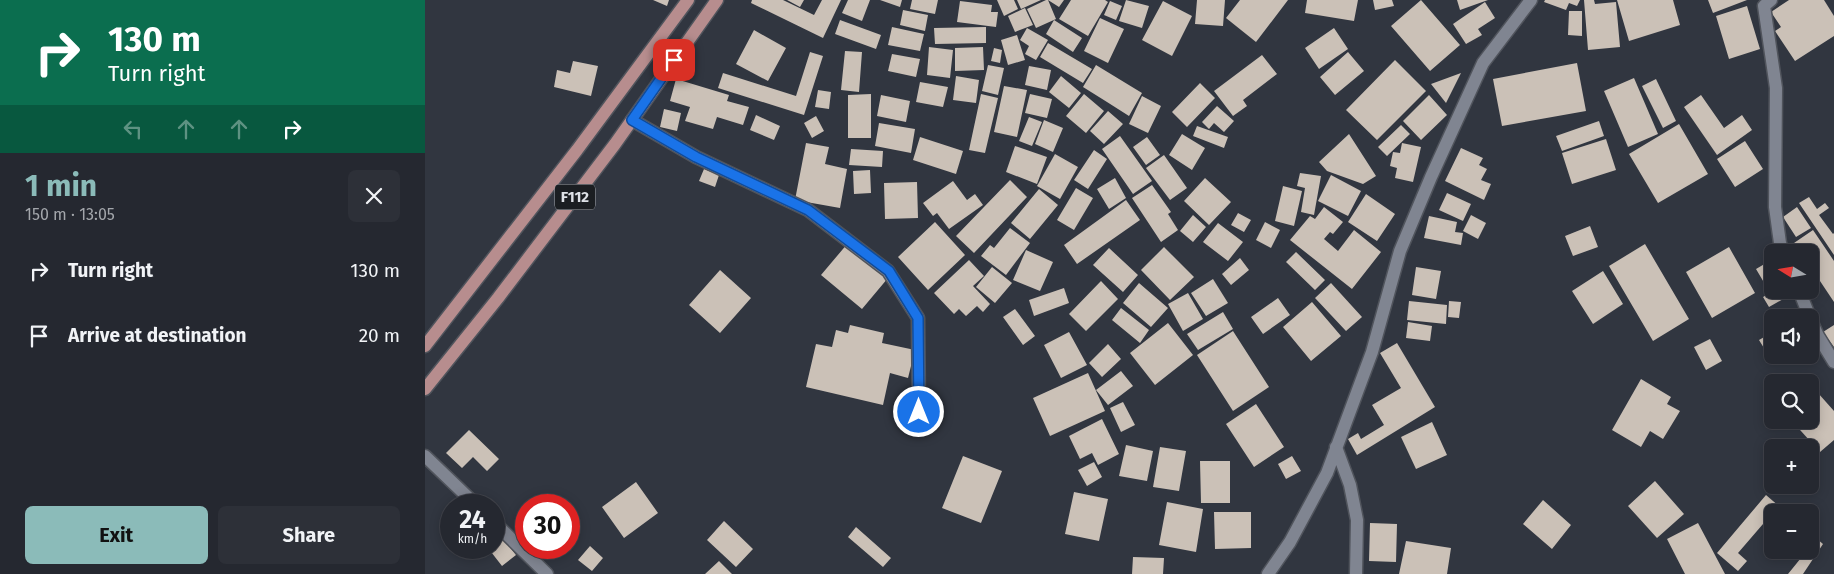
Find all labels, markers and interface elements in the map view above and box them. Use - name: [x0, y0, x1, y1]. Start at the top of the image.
- text: 130 m: [108, 18, 201, 60]
- icon: right: [25, 20, 90, 85]
- pin: [653, 39, 695, 81]
- icon: arrive: [660, 46, 688, 74]
- text: Turn right: [108, 60, 205, 87]
- icon: left: [119, 115, 147, 143]
- icon: ahead: [172, 115, 200, 143]
- icon: ahead: [225, 115, 253, 143]
- icon: right: [278, 115, 306, 143]
- text: 1 min: [25, 168, 97, 204]
- button: close: [348, 170, 400, 222]
- road number: F112: [555, 184, 595, 210]
- text: 150 m · 13:05: [25, 205, 115, 224]
- north arrow: [1764, 244, 1819, 299]
- map controls: [1764, 244, 1819, 559]
- icon: right: [25, 257, 53, 285]
- text: Turn right: [68, 259, 153, 282]
- text: 130 m: [350, 259, 400, 282]
- button: sound: [1764, 309, 1819, 364]
- icon: arrive: [25, 322, 53, 350]
- text: Arrive at destination: [68, 324, 247, 347]
- text: 20 m: [359, 324, 400, 347]
- button: search: [1764, 374, 1819, 429]
- position arrow: [892, 385, 944, 437]
- button: +: [1764, 439, 1819, 494]
- speed limit sign: 30: [515, 494, 580, 559]
- button: −: [1764, 504, 1819, 559]
- text: 24: [459, 505, 486, 535]
- button: Exit: [25, 506, 208, 564]
- button: Share: [218, 506, 400, 564]
- text: km/h: [458, 532, 487, 546]

